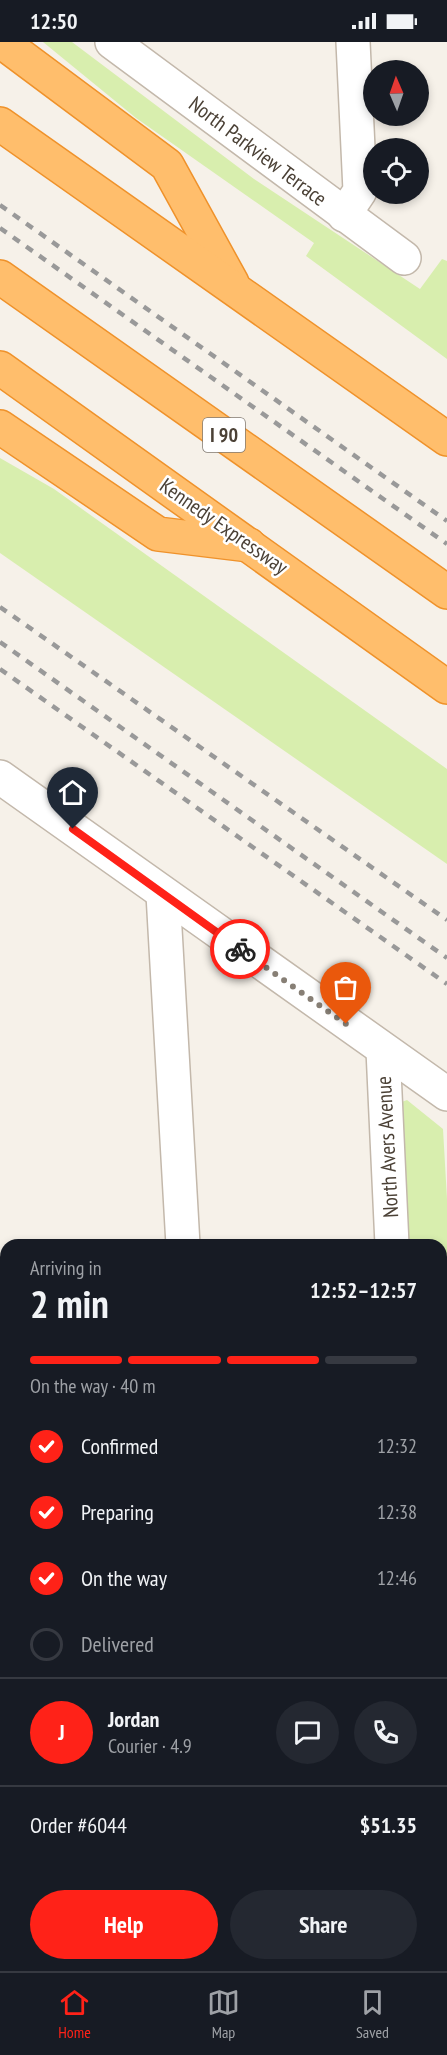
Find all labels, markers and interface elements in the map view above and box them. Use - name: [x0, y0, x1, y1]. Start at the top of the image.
- text: 12:50: [30, 7, 78, 35]
- north arrow: [363, 60, 429, 126]
- map controls: [363, 60, 429, 204]
- street label: North Parkview Terrace: [184, 90, 332, 212]
- button: locate: [363, 138, 429, 204]
- road number: I 90: [203, 418, 245, 452]
- street label: Kennedy Expressway: [155, 472, 293, 580]
- pin: [47, 767, 98, 829]
- icon: home: [56, 776, 89, 809]
- courier: [210, 919, 270, 979]
- icon: bike: [224, 933, 257, 966]
- pin: [320, 962, 371, 1024]
- icon: bag: [329, 971, 362, 1004]
- street label: North Avers Avenue: [370, 1076, 404, 1218]
- text: Arriving in: [30, 1255, 102, 1281]
- text: 12:52–12:57: [310, 1276, 417, 1304]
- text: 2 min: [30, 1278, 109, 1329]
- text: On the way · 40 m: [30, 1373, 156, 1399]
- icon: check: [30, 1430, 63, 1463]
- text: Confirmed: [81, 1432, 158, 1460]
- text: 12:32: [377, 1433, 417, 1459]
- icon: check: [30, 1496, 63, 1529]
- text: Preparing: [81, 1498, 154, 1526]
- text: 12:38: [377, 1499, 417, 1525]
- icon: check: [30, 1562, 63, 1595]
- text: On the way: [81, 1564, 167, 1592]
- text: 12:46: [377, 1565, 417, 1591]
- text: Delivered: [81, 1630, 154, 1658]
- button: chat: [276, 1701, 339, 1764]
- button: phone: [354, 1701, 417, 1764]
- text: Jordan: [108, 1705, 159, 1733]
- text: J: [58, 1718, 65, 1746]
- text: Courier · 4.9: [108, 1733, 192, 1759]
- text: Order #6044: [30, 1811, 127, 1839]
- text: $51.35: [360, 1811, 417, 1839]
- button: Help: [30, 1890, 218, 1959]
- button: Share: [230, 1890, 417, 1959]
- tab: Home: [58, 1986, 91, 2042]
- tab: Map: [207, 1986, 240, 2042]
- tab: Saved: [356, 1986, 389, 2042]

